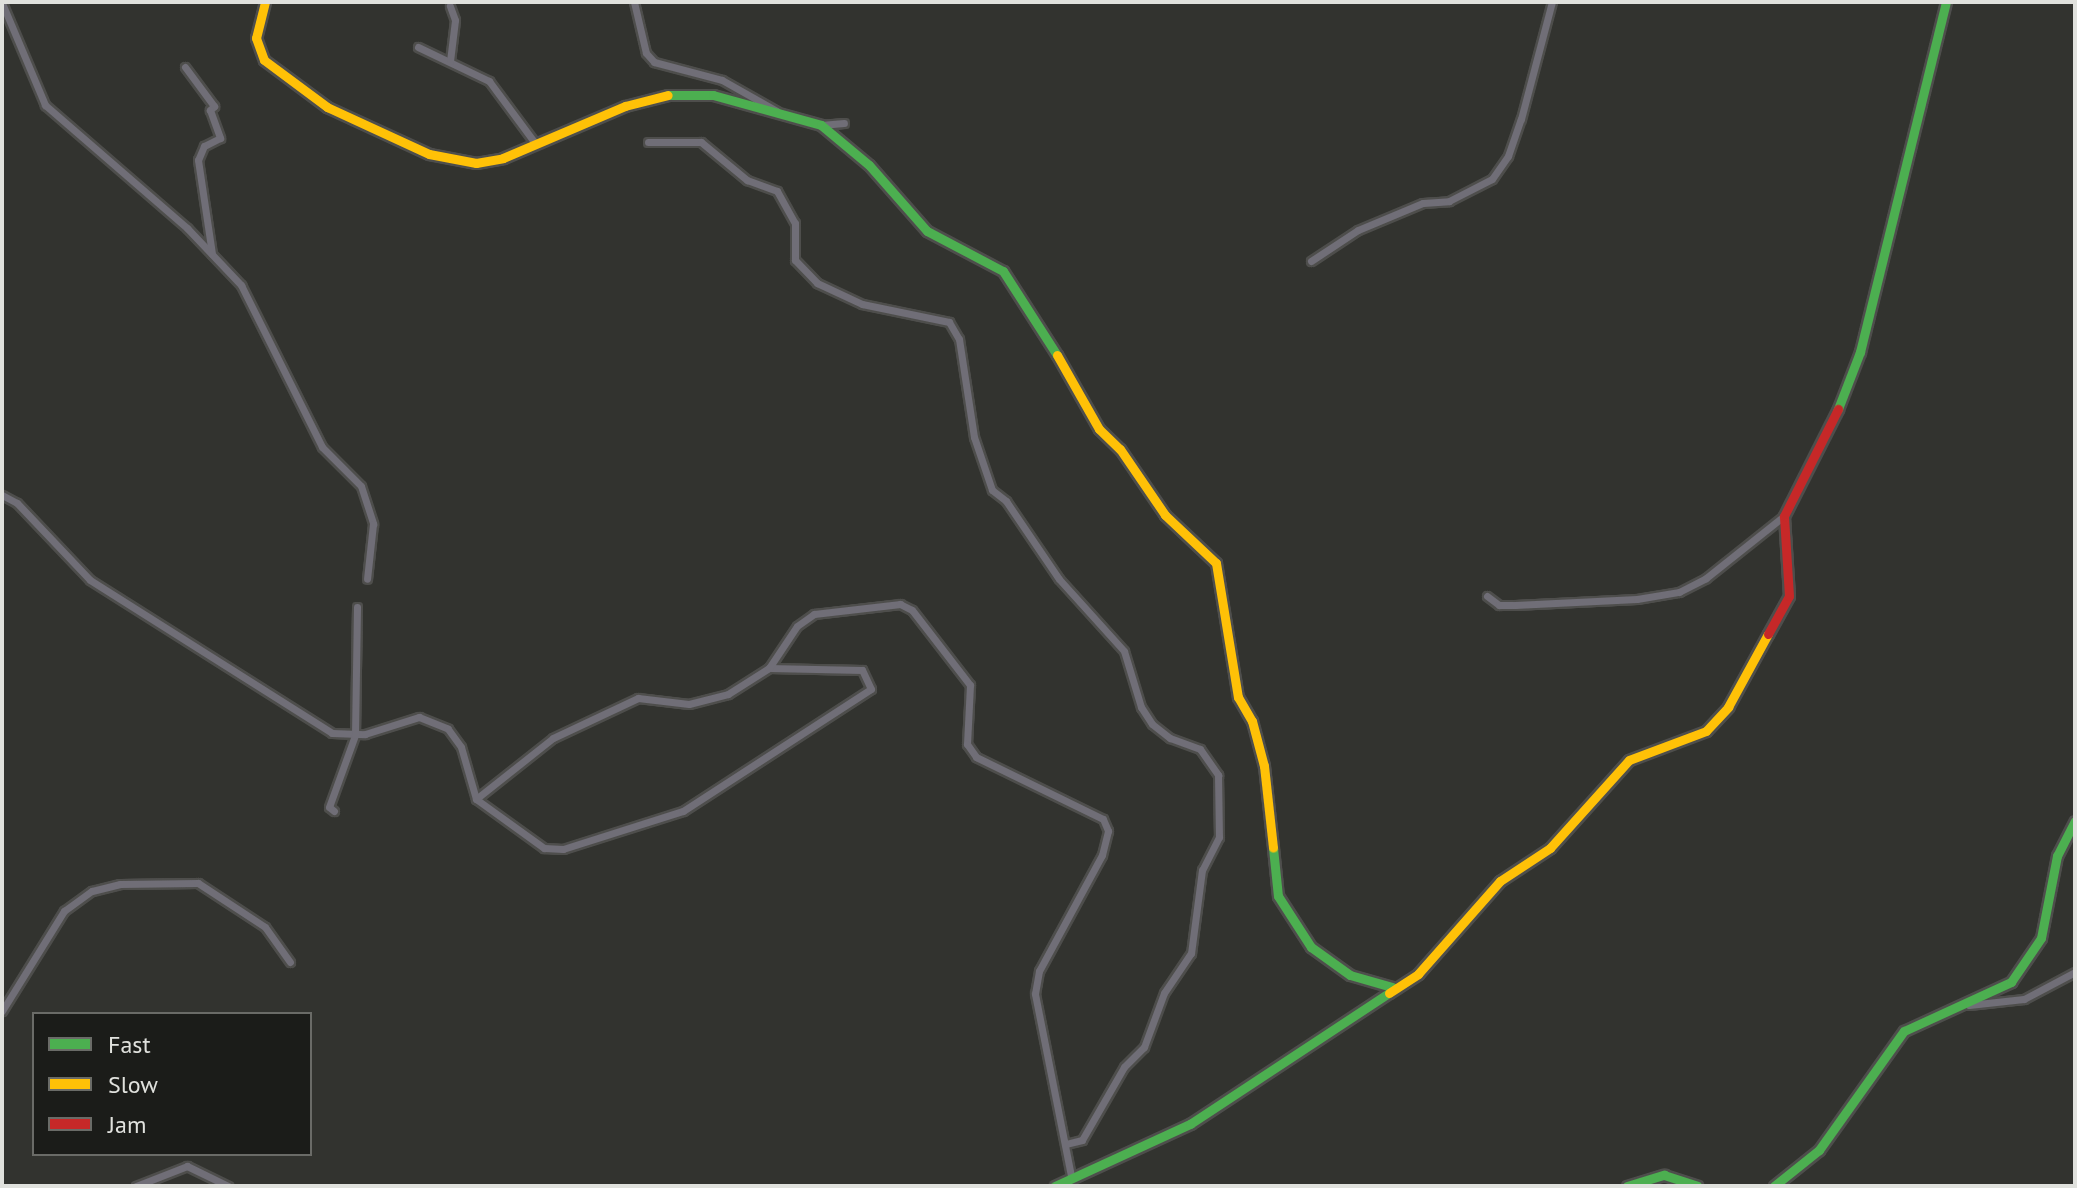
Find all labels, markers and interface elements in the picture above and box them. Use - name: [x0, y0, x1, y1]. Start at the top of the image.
- legend: [32, 1012, 312, 1156]
- text: Fast: [108, 1029, 151, 1060]
- text: Slow: [108, 1069, 158, 1100]
- text: Jam: [108, 1109, 146, 1140]

